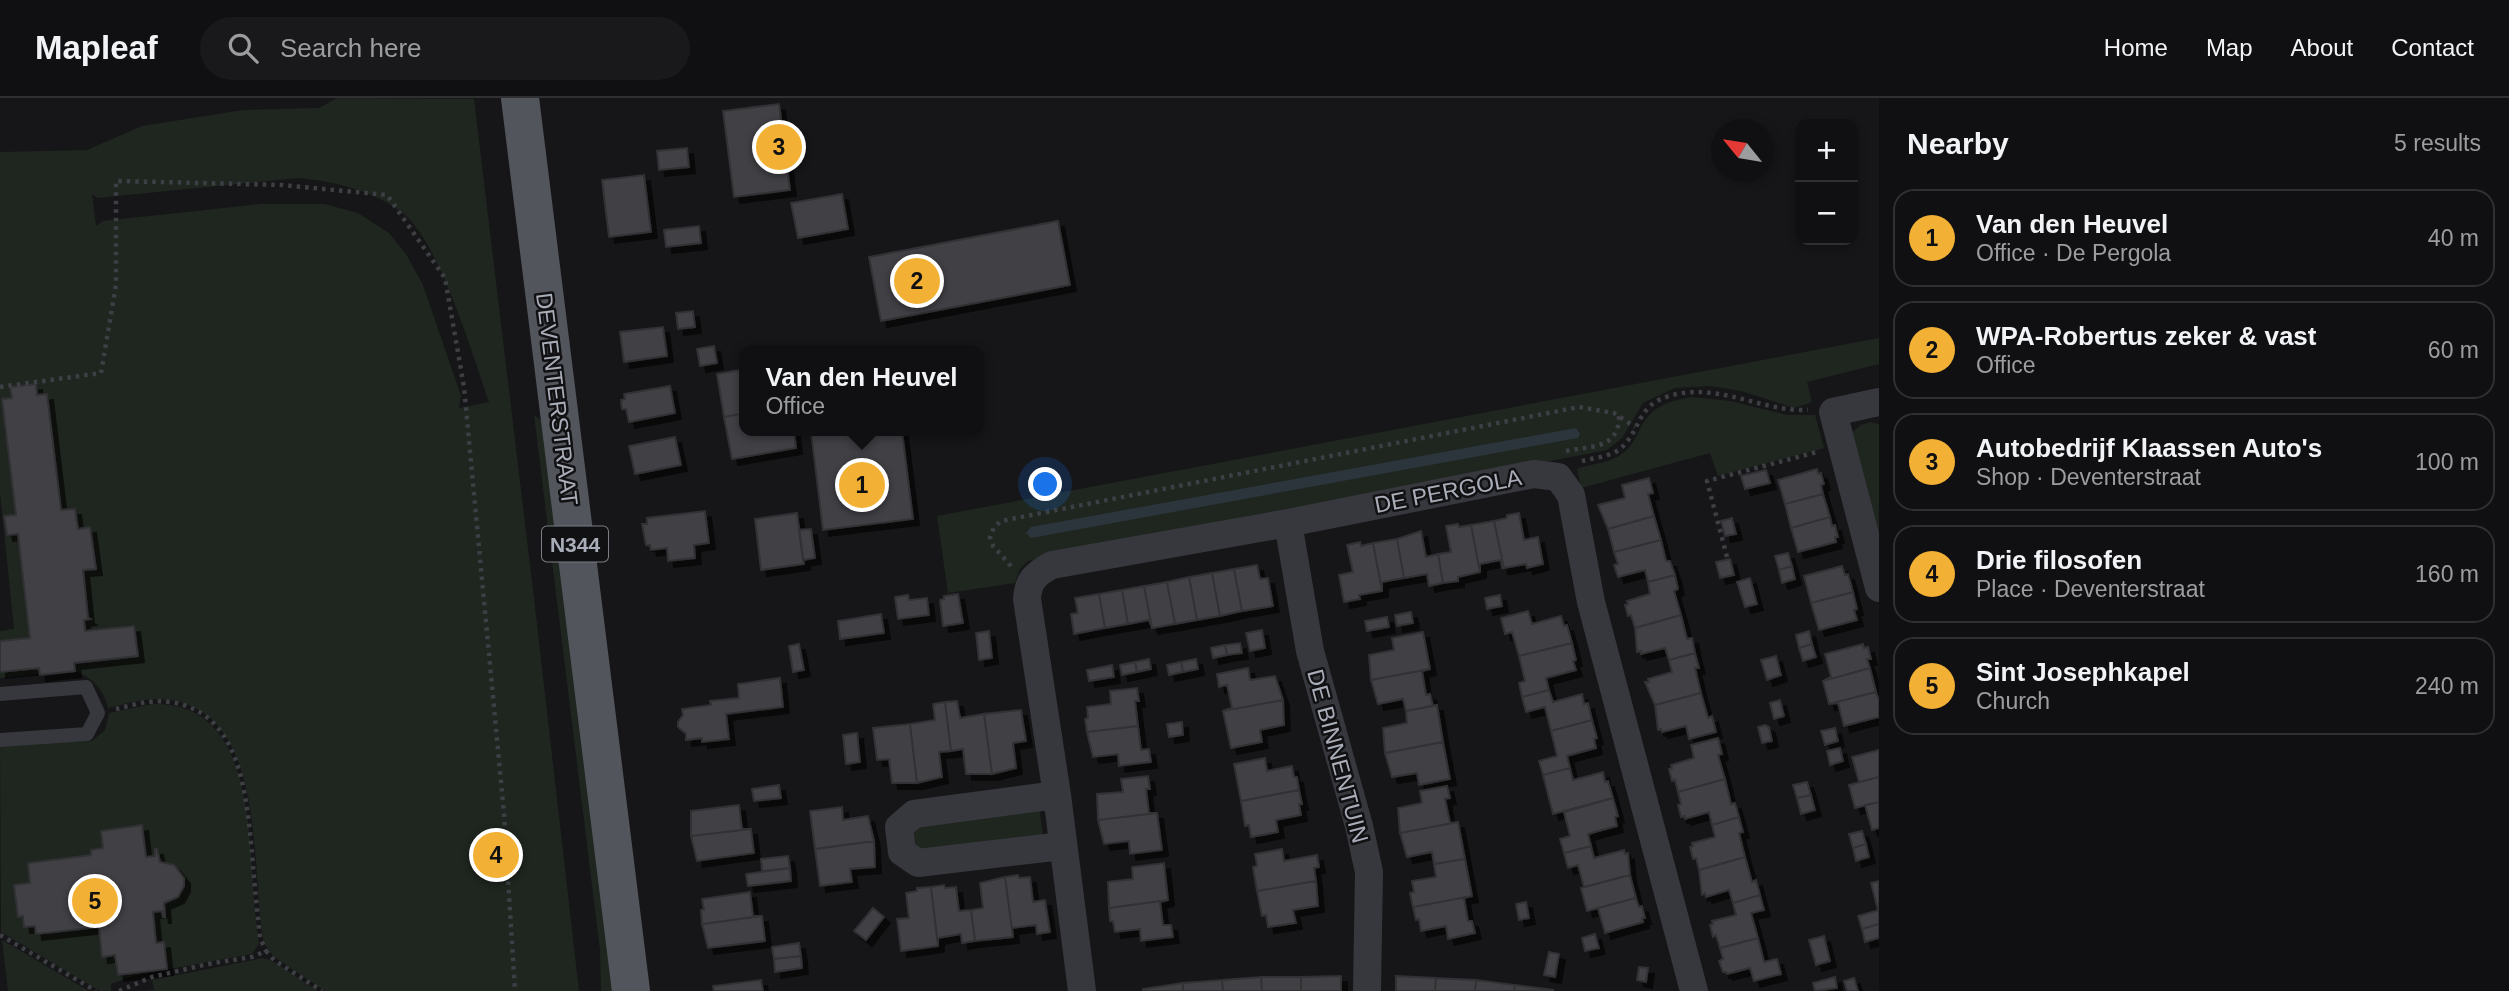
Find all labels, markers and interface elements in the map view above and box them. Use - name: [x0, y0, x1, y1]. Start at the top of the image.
- search box: [200, 17, 690, 80]
- text: Mapleaf: [35, 29, 158, 66]
- icon: search: [224, 29, 262, 67]
- text: Search here: [280, 33, 422, 63]
- text: Home: [2104, 34, 2168, 61]
- text: Map: [2206, 34, 2253, 61]
- text: About: [2291, 34, 2353, 61]
- text: Contact: [2391, 34, 2474, 61]
- north arrow: [1711, 119, 1774, 182]
- map controls: [1795, 119, 1858, 245]
- button: +: [1795, 119, 1858, 182]
- pin: 3: [756, 121, 802, 173]
- text: Nearby: [1907, 127, 2009, 160]
- text: 5 results: [2394, 130, 2481, 156]
- button: −: [1795, 182, 1858, 245]
- text: Van den Heuvel: [1976, 209, 2168, 239]
- text: 1: [1926, 225, 1938, 251]
- text: 40 m: [2428, 225, 2479, 251]
- text: Office · De Pergola: [1976, 240, 2171, 266]
- pin: 2: [894, 255, 940, 307]
- street label: DEVENTERSTRAAT: [531, 291, 583, 507]
- text: WPA-Robertus zeker & vast: [1976, 321, 2317, 351]
- text: 2: [1926, 337, 1938, 363]
- text: 60 m: [2428, 337, 2479, 363]
- popup: [739, 345, 984, 436]
- text: Office: [1976, 352, 2036, 378]
- text: Van den Heuvel: [765, 362, 958, 392]
- text: Office: [765, 393, 825, 419]
- text: Autobedrijf Klaassen Auto's: [1976, 433, 2322, 463]
- text: 3: [1926, 449, 1938, 475]
- text: 100 m: [2415, 449, 2479, 475]
- pin: 1: [839, 459, 885, 511]
- street label: DE PERGOLA: [1372, 464, 1525, 518]
- text: Shop · Deventerstraat: [1976, 464, 2201, 490]
- your location: [1028, 467, 1062, 501]
- road number: N344: [542, 526, 608, 562]
- text: Drie filosofen: [1976, 545, 2142, 575]
- text: 4: [1926, 561, 1938, 587]
- text: 160 m: [2415, 561, 2479, 587]
- text: Place · Deventerstraat: [1976, 576, 2205, 602]
- text: Sint Josephkapel: [1976, 657, 2190, 687]
- street label: DE BINNENTUIN: [1302, 666, 1374, 846]
- text: 5: [1926, 673, 1938, 699]
- text: 240 m: [2415, 673, 2479, 699]
- text: Church: [1976, 688, 2050, 714]
- pin: 4: [473, 829, 519, 881]
- pin: 5: [72, 875, 118, 927]

